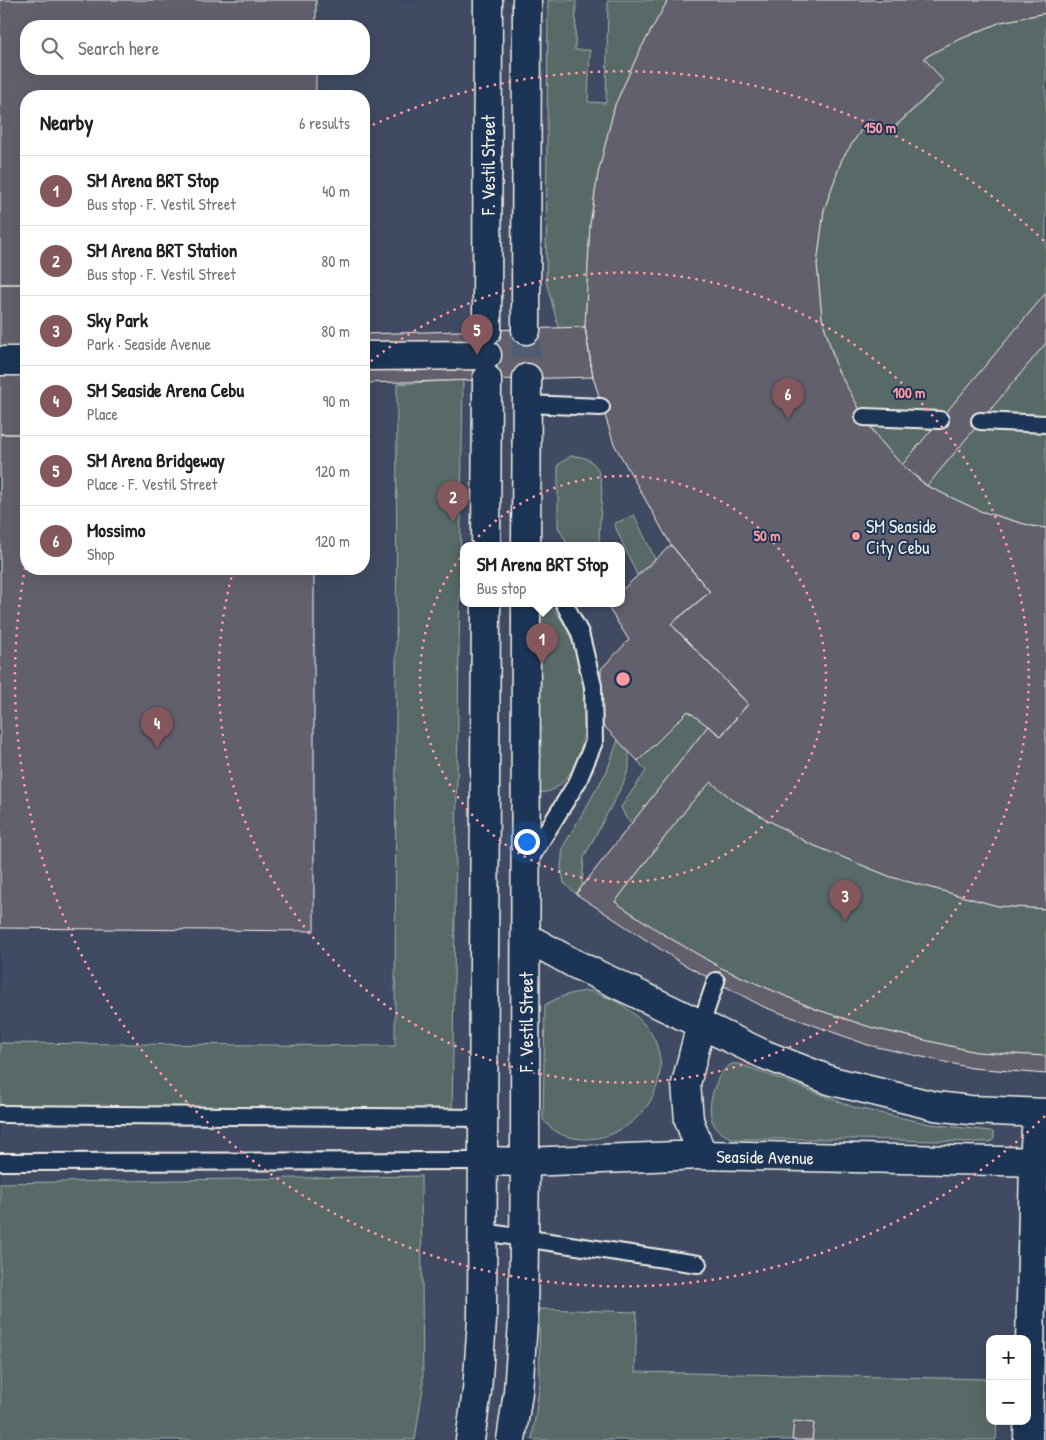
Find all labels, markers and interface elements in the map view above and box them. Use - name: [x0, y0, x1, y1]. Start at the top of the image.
- search box: [20, 20, 370, 75]
- icon: search: [38, 34, 66, 62]
- text: Search here: [78, 35, 159, 61]
- text: Nearby: [40, 108, 93, 137]
- text: 6 results: [299, 112, 350, 134]
- street label: F. Vestil Street: [476, 114, 501, 216]
- text: 150 m: [864, 117, 896, 138]
- text: SM Arena BRT Stop: [87, 167, 219, 193]
- text: 1: [53, 180, 59, 202]
- text: 40 m: [322, 180, 350, 202]
- text: Bus stop · F. Vestil Street: [87, 193, 236, 215]
- text: SM Arena BRT Station: [87, 237, 237, 263]
- text: 2: [52, 250, 60, 272]
- text: 80 m: [321, 250, 350, 272]
- text: Bus stop · F. Vestil Street: [87, 263, 236, 285]
- text: Sky Park: [87, 307, 148, 333]
- pin: 5: [461, 314, 493, 355]
- text: 3: [52, 320, 60, 342]
- text: 80 m: [321, 320, 350, 342]
- text: Park · Seaside Avenue: [87, 333, 211, 355]
- text: SM Seaside Arena Cebu: [87, 377, 244, 403]
- pin: 6: [772, 378, 804, 419]
- text: 100 m: [893, 382, 925, 403]
- text: 4: [53, 390, 59, 412]
- text: 90 m: [322, 390, 350, 412]
- text: Place: [87, 403, 118, 425]
- text: SM Arena Bridgeway: [87, 447, 225, 473]
- text: 5: [53, 460, 59, 482]
- text: 120 m: [315, 460, 350, 482]
- text: Place · F. Vestil Street: [87, 473, 217, 495]
- pin: 2: [437, 481, 469, 522]
- place label: SM Seaside City Cebu: [866, 514, 937, 560]
- text: Mossimo: [87, 517, 145, 543]
- text: 50 m: [754, 525, 780, 546]
- text: 6: [53, 530, 59, 552]
- text: 120 m: [315, 530, 350, 552]
- marker: SM Seaside City Cebu: [850, 530, 862, 542]
- popup: [460, 542, 625, 607]
- text: Shop: [87, 543, 114, 565]
- text: SM Arena BRT Stop: [477, 551, 608, 577]
- text: Bus stop: [477, 577, 526, 599]
- pin: 1: [526, 623, 558, 664]
- centre of rings: [614, 670, 632, 688]
- pin: 4: [141, 707, 173, 748]
- your location: [514, 829, 540, 855]
- pin: 3: [829, 880, 861, 921]
- street label: F. Vestil Street: [514, 971, 539, 1073]
- street label: Seaside Avenue: [716, 1144, 814, 1170]
- map controls: [986, 1335, 1031, 1425]
- button: +: [986, 1335, 1031, 1380]
- button: −: [986, 1380, 1031, 1425]

